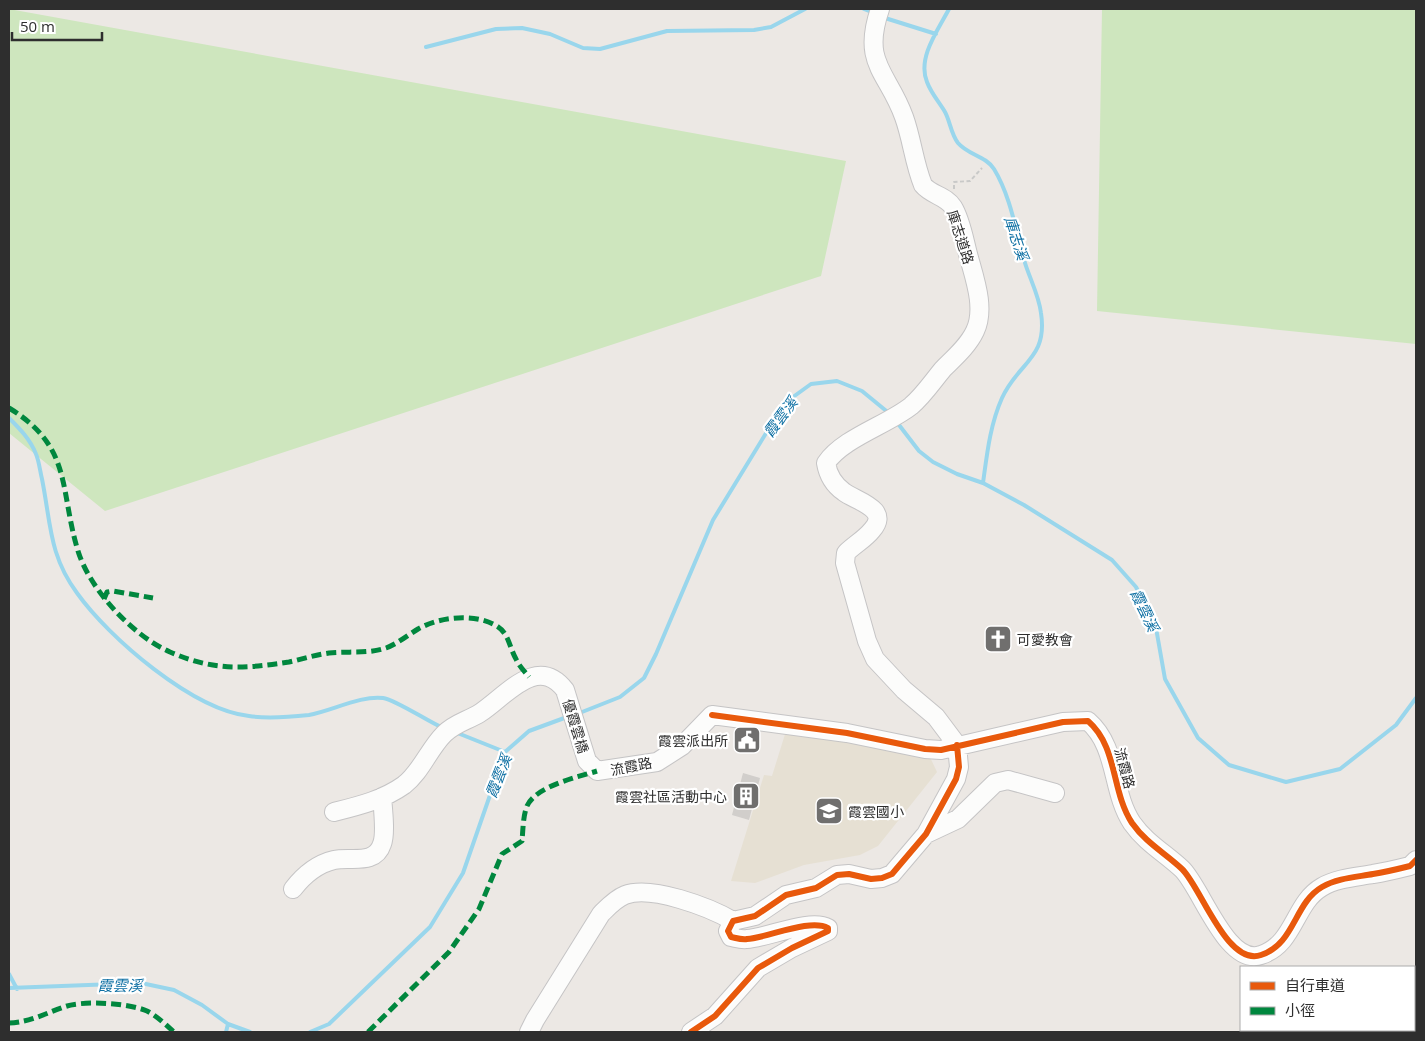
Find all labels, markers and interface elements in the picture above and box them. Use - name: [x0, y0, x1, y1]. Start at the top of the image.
- scale bar: [12, 10, 102, 42]
- text: 50 m: [20, 16, 55, 36]
- street label: 庫志道路: [943, 207, 979, 267]
- water label: 庫志溪: [1001, 214, 1034, 264]
- water label: 霞雲溪: [758, 391, 803, 441]
- water label: 霞雲溪: [1126, 585, 1164, 636]
- church icon: 可愛教會: [983, 624, 1013, 654]
- place label: 可愛教會: [1017, 630, 1073, 649]
- street label: 優霞雲橋: [559, 696, 593, 756]
- public building icon: 霞雲派出所: [732, 725, 762, 755]
- place label: 霞雲派出所: [658, 731, 728, 750]
- street label: 流霞路: [1110, 745, 1140, 791]
- water label: 霞雲溪: [480, 750, 516, 801]
- street label: 流霞路: [609, 753, 653, 779]
- building icon: 霞雲社區活動中心: [731, 781, 761, 811]
- place label: 霞雲社區活動中心: [615, 787, 727, 806]
- school or university icon: 霞雲國小: [814, 796, 844, 826]
- place label: 霞雲國小: [848, 802, 904, 821]
- legend: [1240, 966, 1415, 1031]
- water label: 霞雲溪: [97, 975, 144, 995]
- text: 自行車道: [1285, 975, 1345, 995]
- text: 小徑: [1285, 1000, 1315, 1020]

